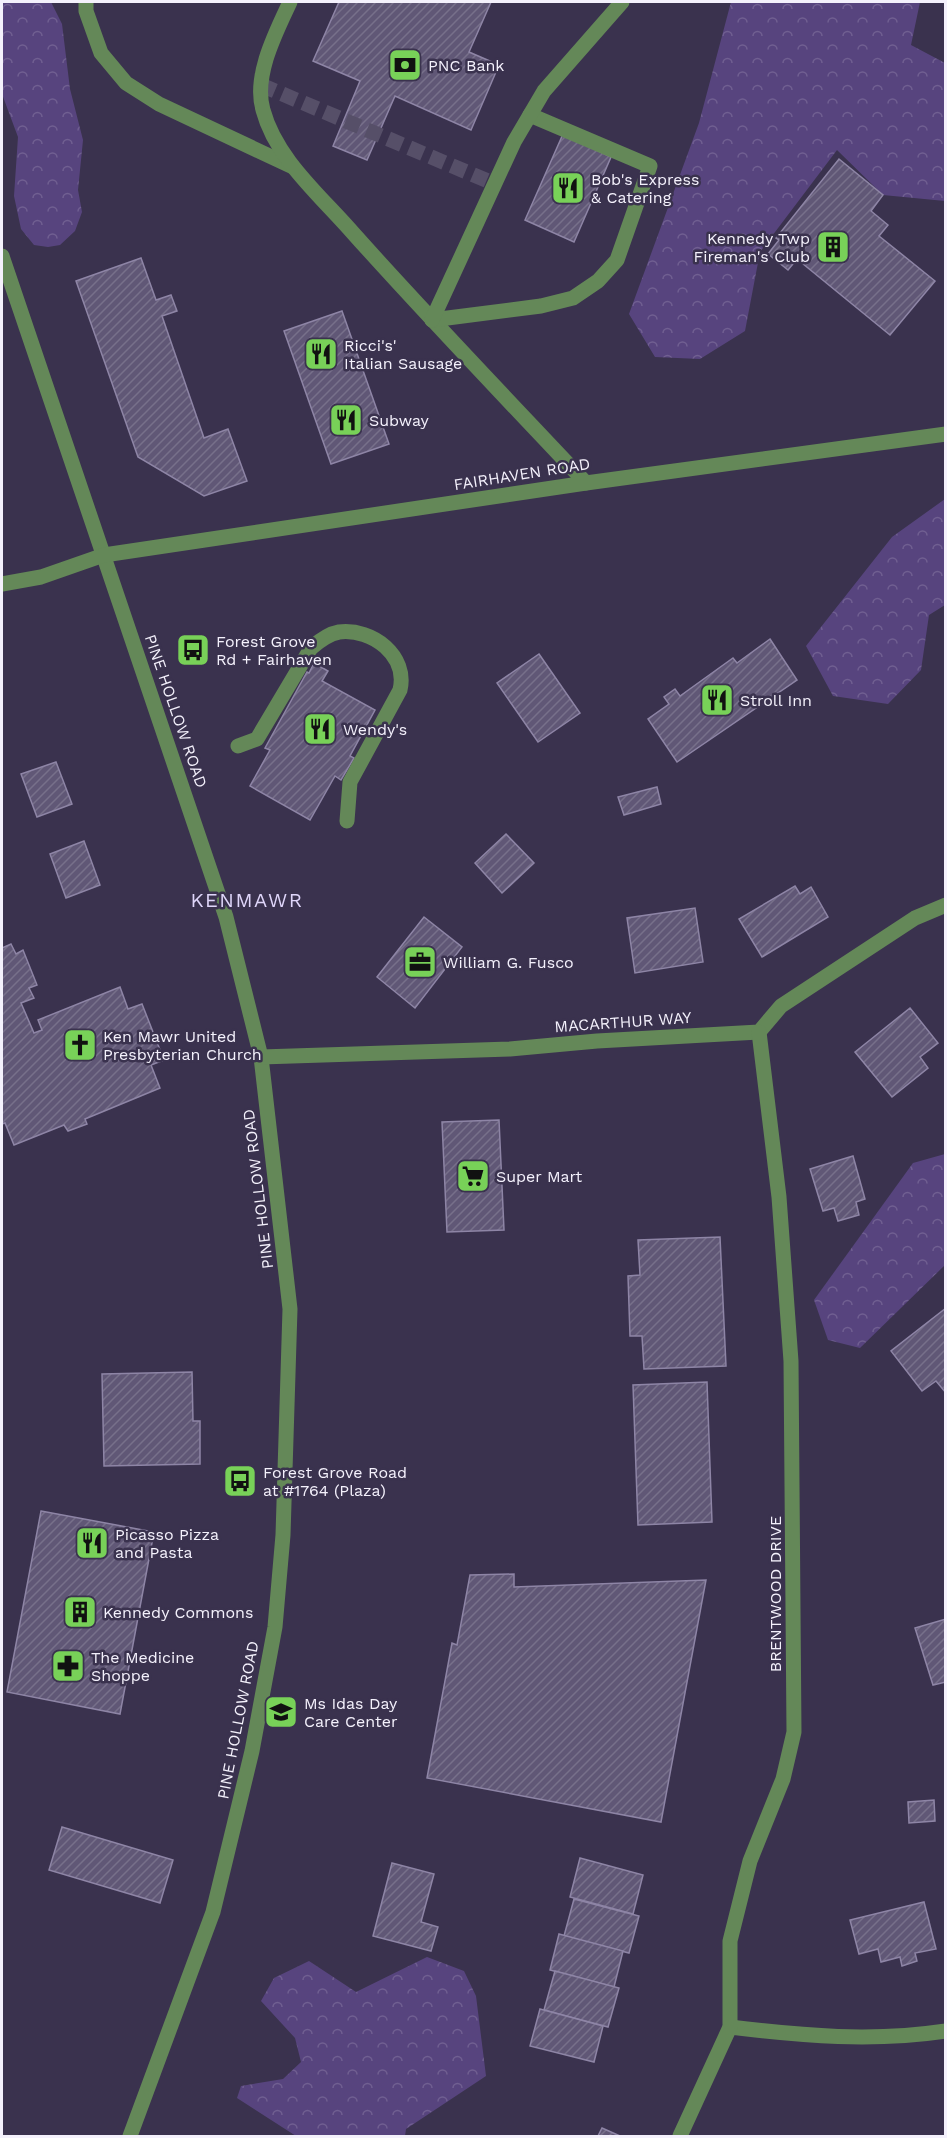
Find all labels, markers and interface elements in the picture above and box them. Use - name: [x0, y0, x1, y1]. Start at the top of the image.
- bank icon: PNC Bank: [387, 47, 423, 83]
- place label: PNC Bank: [428, 56, 504, 75]
- restaurant icon: Bob's Express & Catering: [550, 170, 586, 206]
- place label: Bob's Express & Catering: [591, 170, 699, 207]
- place label: Kennedy Twp Fireman's Club: [693, 229, 810, 266]
- building icon: Kennedy Twp Fireman's Club: [815, 229, 851, 265]
- restaurant icon: Ricci's' Italian Sausage: [303, 336, 339, 372]
- place label: Ricci's' Italian Sausage: [344, 336, 462, 373]
- restaurant icon: Subway: [328, 402, 364, 438]
- place label: Subway: [369, 411, 430, 430]
- street label: FAIRHAVEN ROAD: [452, 454, 592, 494]
- street label: PINE HOLLOW ROAD: [141, 632, 211, 790]
- bus stop icon: Forest Grove Rd + Fairhaven: [175, 632, 211, 668]
- place label: Forest Grove Rd + Fairhaven: [216, 632, 332, 669]
- restaurant icon: Stroll Inn: [699, 682, 735, 718]
- place label: Stroll Inn: [740, 691, 812, 710]
- restaurant icon: Wendy's: [302, 711, 338, 747]
- place label: Wendy's: [343, 720, 407, 739]
- district label: KENMAWR: [190, 888, 304, 912]
- office icon: William G. Fusco: [402, 944, 438, 980]
- place label: William G. Fusco: [443, 953, 574, 972]
- street label: MACARTHUR WAY: [554, 1008, 692, 1036]
- church icon: Ken Mawr United Presbyterian Church: [62, 1027, 98, 1063]
- place label: Ken Mawr United Presbyterian Church: [103, 1027, 262, 1064]
- street label: PINE HOLLOW ROAD: [239, 1108, 277, 1270]
- supermarket icon: Super Mart: [455, 1158, 491, 1194]
- place label: Super Mart: [496, 1167, 583, 1186]
- bus stop icon: Forest Grove Road at #1764 (Plaza): [222, 1463, 258, 1499]
- place label: Forest Grove Road at #1764 (Plaza): [263, 1463, 407, 1500]
- street label: BRENTWOOD DRIVE: [766, 1516, 785, 1672]
- restaurant icon: Picasso Pizza and Pasta: [74, 1525, 110, 1561]
- place label: Picasso Pizza and Pasta: [115, 1525, 219, 1562]
- building icon: Kennedy Commons: [62, 1594, 98, 1630]
- place label: Kennedy Commons: [103, 1603, 253, 1622]
- street label: PINE HOLLOW ROAD: [213, 1639, 263, 1801]
- pharmacy icon: The Medicine Shoppe: [50, 1648, 86, 1684]
- place label: The Medicine Shoppe: [91, 1648, 194, 1685]
- school or university icon: Ms Idas Day Care Center: [263, 1694, 299, 1730]
- place label: Ms Idas Day Care Center: [304, 1694, 398, 1731]

